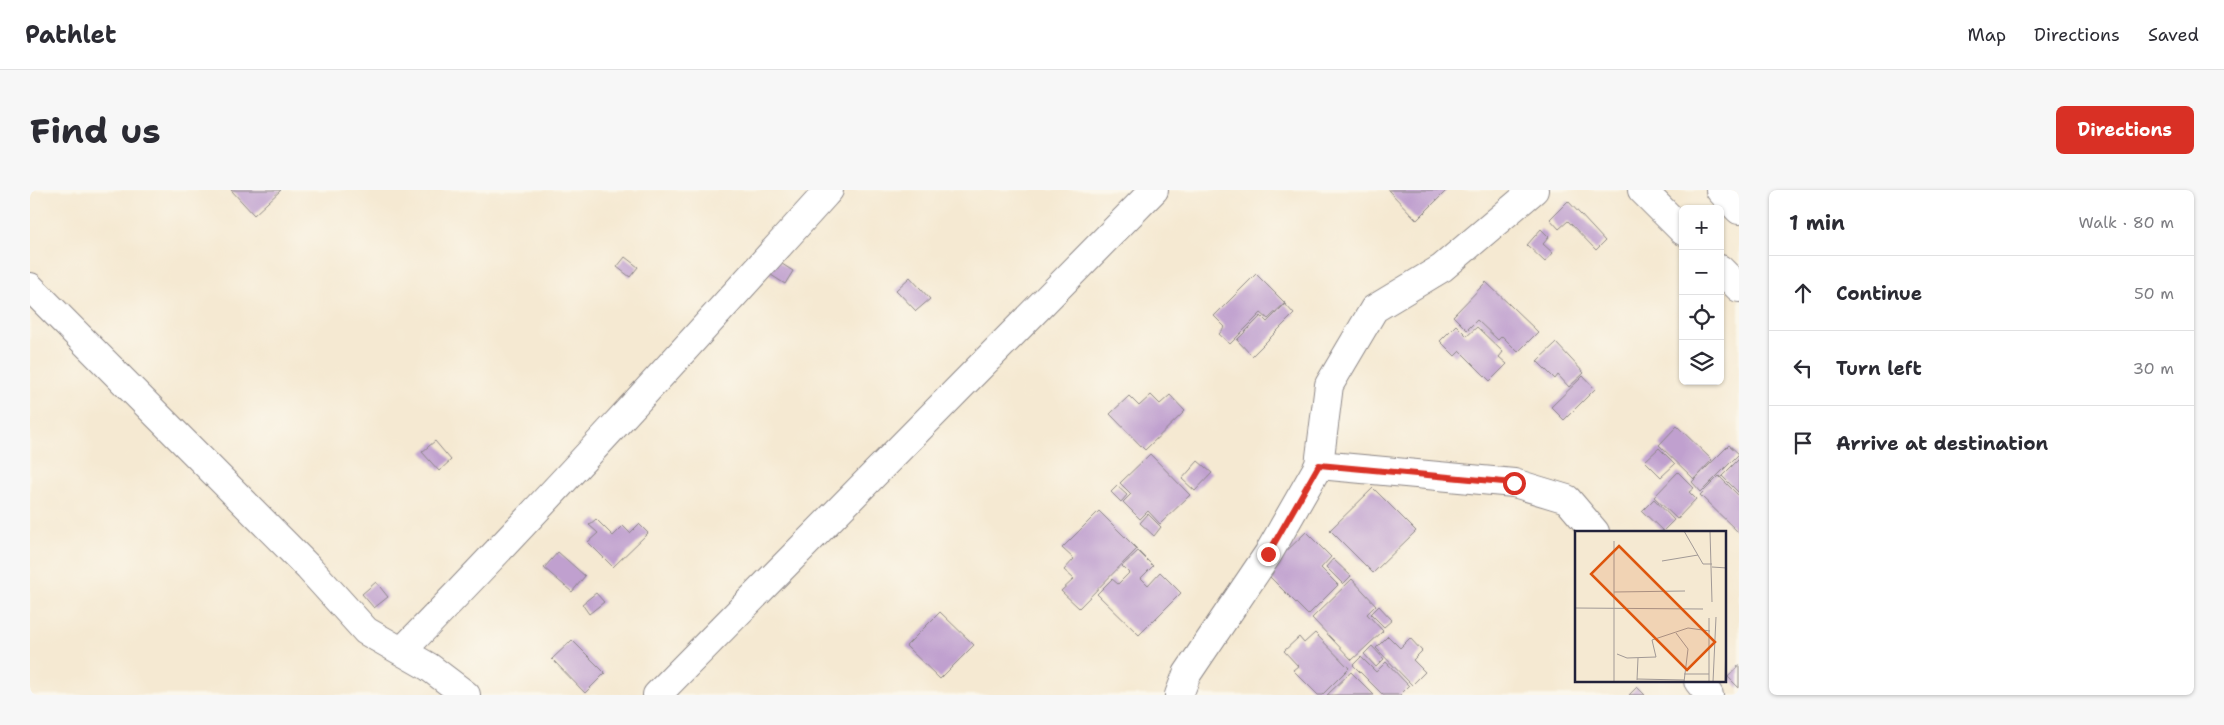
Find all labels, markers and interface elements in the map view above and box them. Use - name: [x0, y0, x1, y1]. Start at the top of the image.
- text: Pathlet: [25, 19, 116, 51]
- text: Map: [1968, 23, 2006, 47]
- text: Directions: [2034, 23, 2120, 47]
- text: Saved: [2148, 23, 2199, 47]
- button: Directions: [2056, 106, 2194, 154]
- text: Find us: [30, 107, 161, 154]
- map controls: [1679, 205, 1724, 385]
- button: +: [1679, 205, 1724, 250]
- text: 1 min: [1789, 209, 1845, 237]
- text: Walk · 80 m: [2079, 212, 2174, 233]
- button: −: [1679, 250, 1724, 295]
- icon: ahead: [1789, 279, 1817, 307]
- text: Continue: [1836, 281, 1922, 306]
- text: 50 m: [2134, 283, 2174, 304]
- button: locate: [1679, 295, 1724, 340]
- button: layers: [1679, 340, 1724, 385]
- icon: left: [1789, 354, 1817, 382]
- text: Turn left: [1836, 356, 1922, 381]
- text: 30 m: [2133, 358, 2174, 379]
- icon: arrive: [1789, 429, 1817, 457]
- text: Arrive at destination: [1836, 431, 2048, 456]
- route start: [1503, 472, 1526, 495]
- inset map: [1575, 531, 1726, 682]
- route end: [1257, 543, 1280, 566]

